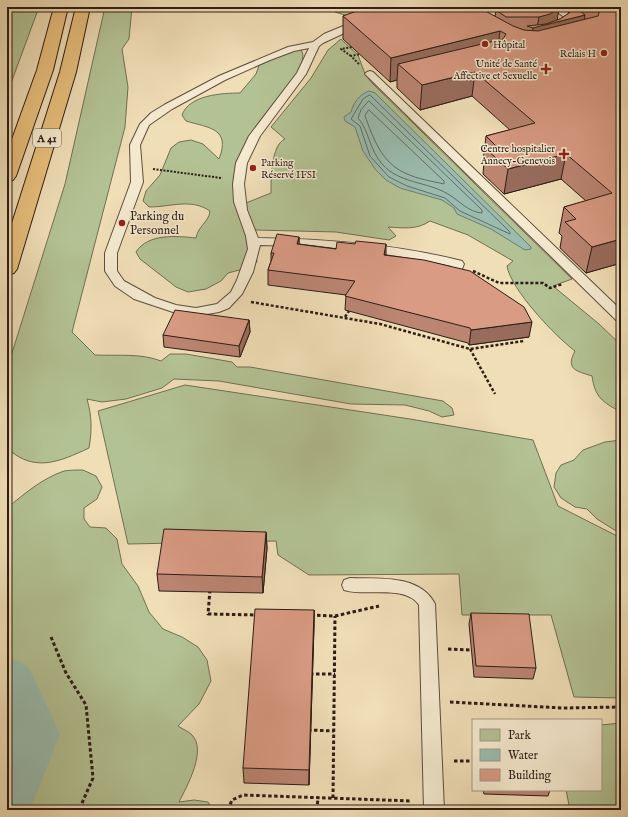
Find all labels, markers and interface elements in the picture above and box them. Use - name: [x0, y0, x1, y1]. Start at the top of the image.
- marker: Hôpital: [480, 39, 490, 49]
- place label: Hôpital: [493, 39, 526, 52]
- place label: Relais H: [560, 48, 596, 61]
- marker: Relais H: [599, 48, 609, 58]
- place label: Unité de Santé Affective et Sexuelle: [453, 58, 537, 83]
- marker: Unité de Santé Affective et Sexuelle: [540, 63, 552, 75]
- road number: A 41: [33, 129, 61, 147]
- place label: Centre hospitalier Annecy-Genevois: [480, 143, 555, 168]
- marker: Centre hospitalier Annecy-Genevois: [558, 148, 570, 160]
- place label: Parking Réservé IFSI: [261, 157, 317, 182]
- marker: Parking Réservé IFSI: [248, 163, 258, 173]
- place label: Parking du Personnel: [130, 209, 184, 238]
- marker: Parking du Personnel: [117, 218, 127, 228]
- legend: [472, 719, 602, 791]
- text: Park: [508, 728, 531, 743]
- text: Water: [508, 748, 539, 763]
- text: Building: [508, 768, 552, 783]

